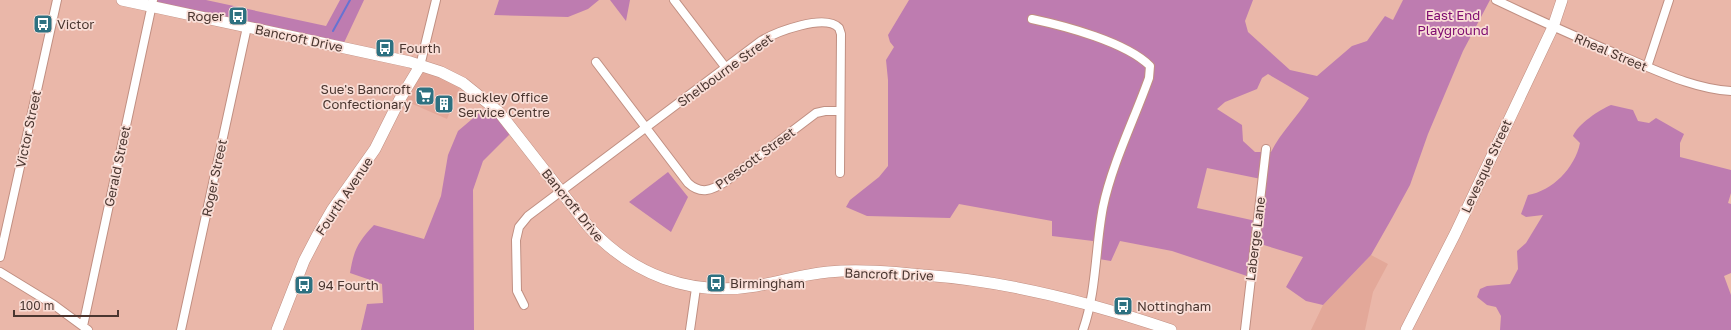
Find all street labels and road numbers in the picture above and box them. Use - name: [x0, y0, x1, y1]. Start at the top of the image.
- street label: Bancroft Drive: [254, 21, 344, 55]
- street label: Rheal Street: [1572, 29, 1650, 75]
- street label: Shelbourne Street: [674, 30, 776, 110]
- street label: Victor Street: [12, 89, 44, 169]
- street label: Levesque Street: [1457, 117, 1515, 215]
- street label: Gerald Street: [101, 124, 133, 208]
- street label: Prescott Street: [712, 124, 798, 192]
- street label: Roger Street: [198, 138, 230, 218]
- street label: Fourth Avenue: [312, 154, 376, 238]
- street label: Bancroft Drive: [539, 165, 607, 245]
- street label: Laberge Lane: [1242, 196, 1268, 282]
- street label: Bancroft Drive: [844, 264, 934, 284]

